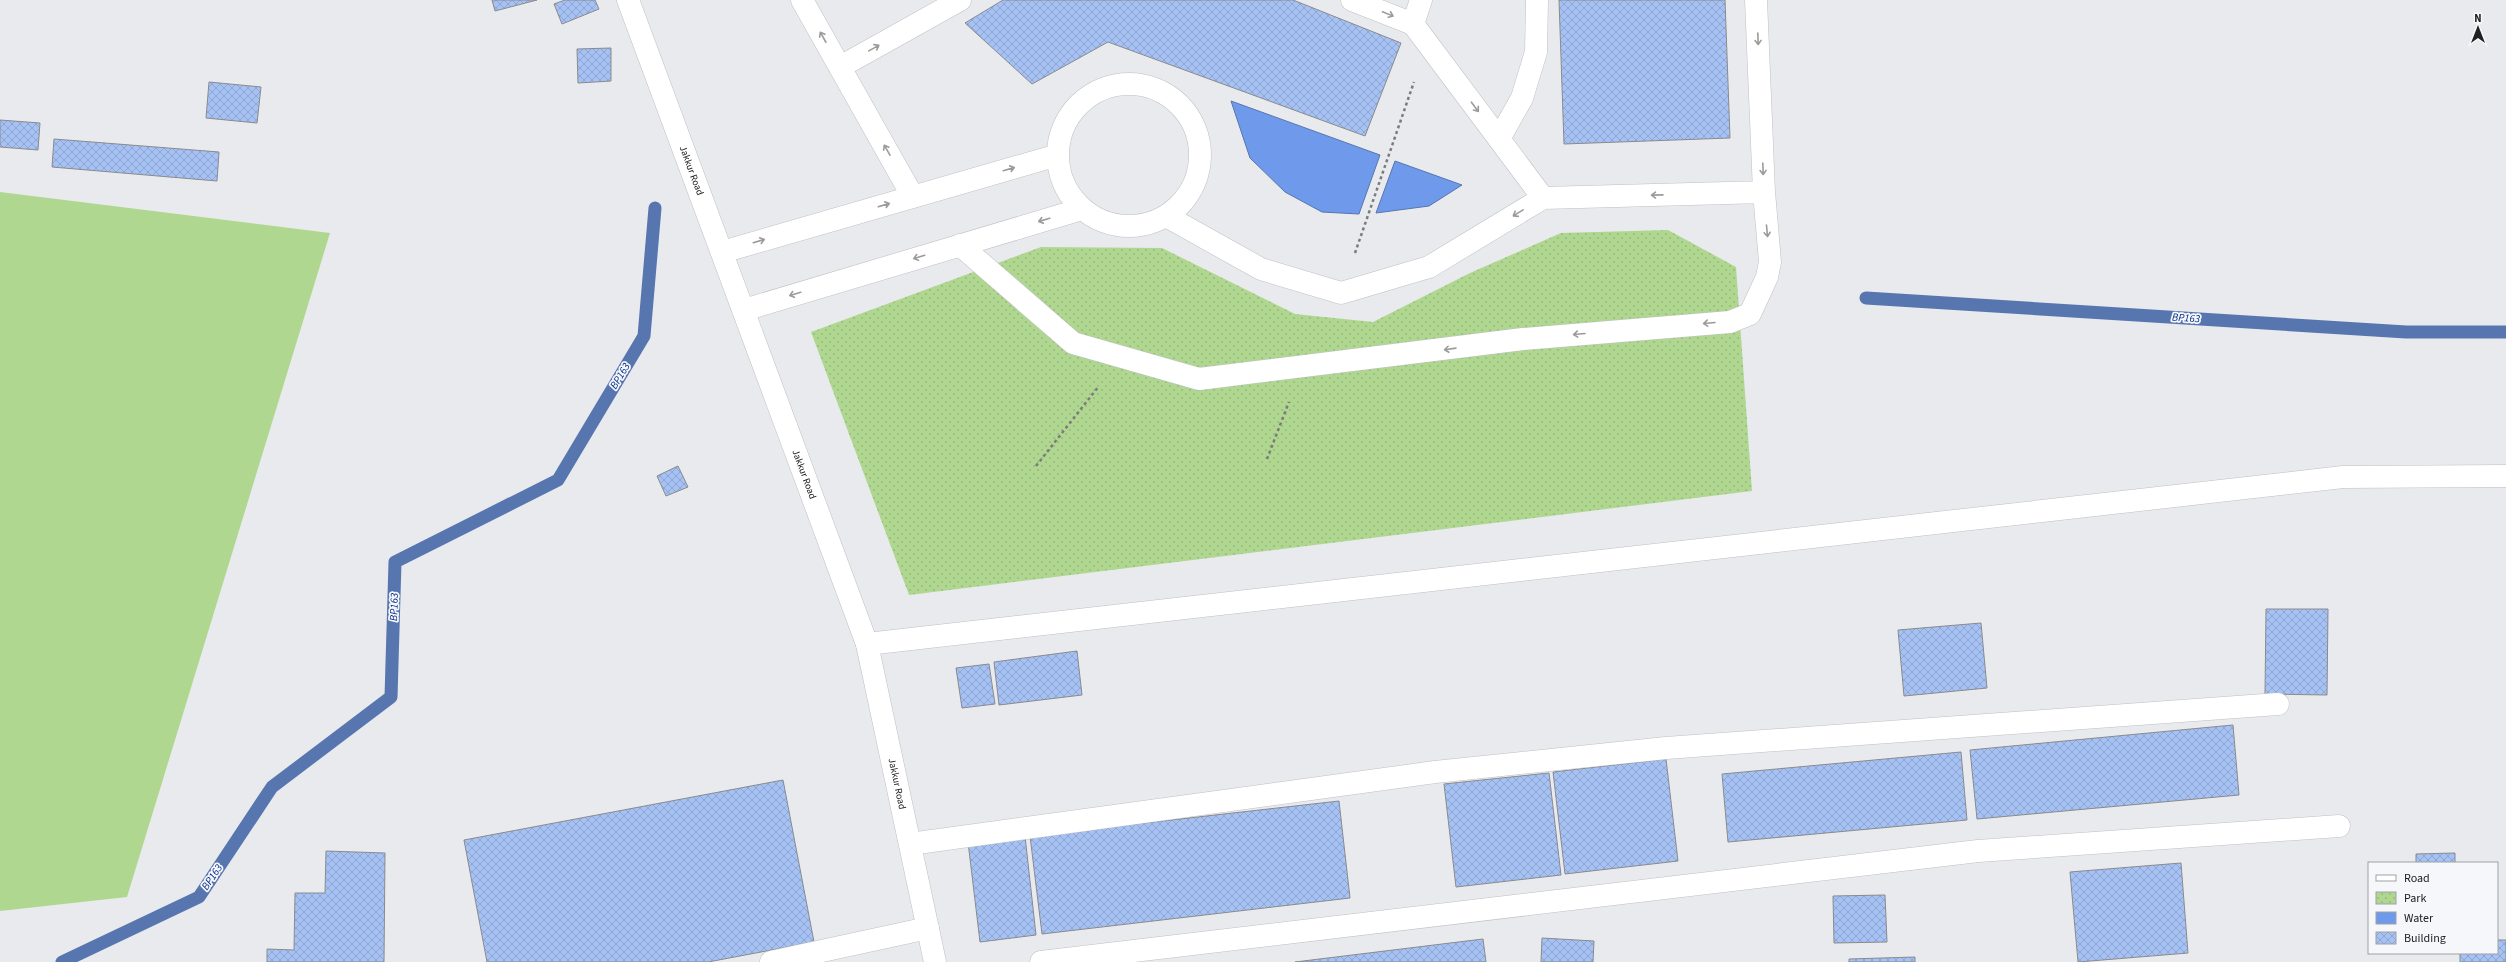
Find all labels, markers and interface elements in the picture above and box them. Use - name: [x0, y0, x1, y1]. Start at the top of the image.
- north arrow: [2458, 8, 2498, 48]
- one-way arrow: [1382, 11, 1394, 19]
- text: N: [2474, 11, 2482, 26]
- one-way arrow: [819, 31, 827, 43]
- one-way arrow: [1754, 32, 1762, 45]
- one-way arrow: [868, 43, 880, 51]
- one-way arrow: [1471, 101, 1479, 112]
- street label: Jakkur Road: [676, 144, 707, 197]
- one-way arrow: [883, 145, 891, 157]
- one-way arrow: [1759, 162, 1767, 175]
- one-way arrow: [1003, 165, 1016, 172]
- one-way arrow: [1651, 191, 1664, 199]
- one-way arrow: [878, 201, 891, 208]
- one-way arrow: [1512, 210, 1524, 218]
- one-way arrow: [1038, 217, 1051, 224]
- one-way arrow: [1764, 224, 1771, 237]
- one-way arrow: [753, 237, 766, 244]
- one-way arrow: [913, 254, 926, 261]
- one-way arrow: [789, 291, 802, 298]
- water label: BP163: [2171, 310, 2201, 327]
- one-way arrow: [1703, 319, 1716, 326]
- one-way arrow: [1573, 330, 1586, 338]
- one-way arrow: [1444, 345, 1457, 352]
- water label: BP163: [606, 359, 634, 392]
- street label: Jakkur Road: [788, 448, 820, 501]
- water label: BP163: [386, 592, 402, 621]
- street label: Jakkur Road: [885, 757, 909, 811]
- water label: BP163: [198, 861, 226, 893]
- legend: [2368, 862, 2498, 954]
- text: Road: [2404, 870, 2430, 887]
- text: Park: [2404, 890, 2426, 907]
- text: Water: [2404, 910, 2434, 927]
- text: Building: [2404, 930, 2446, 947]

